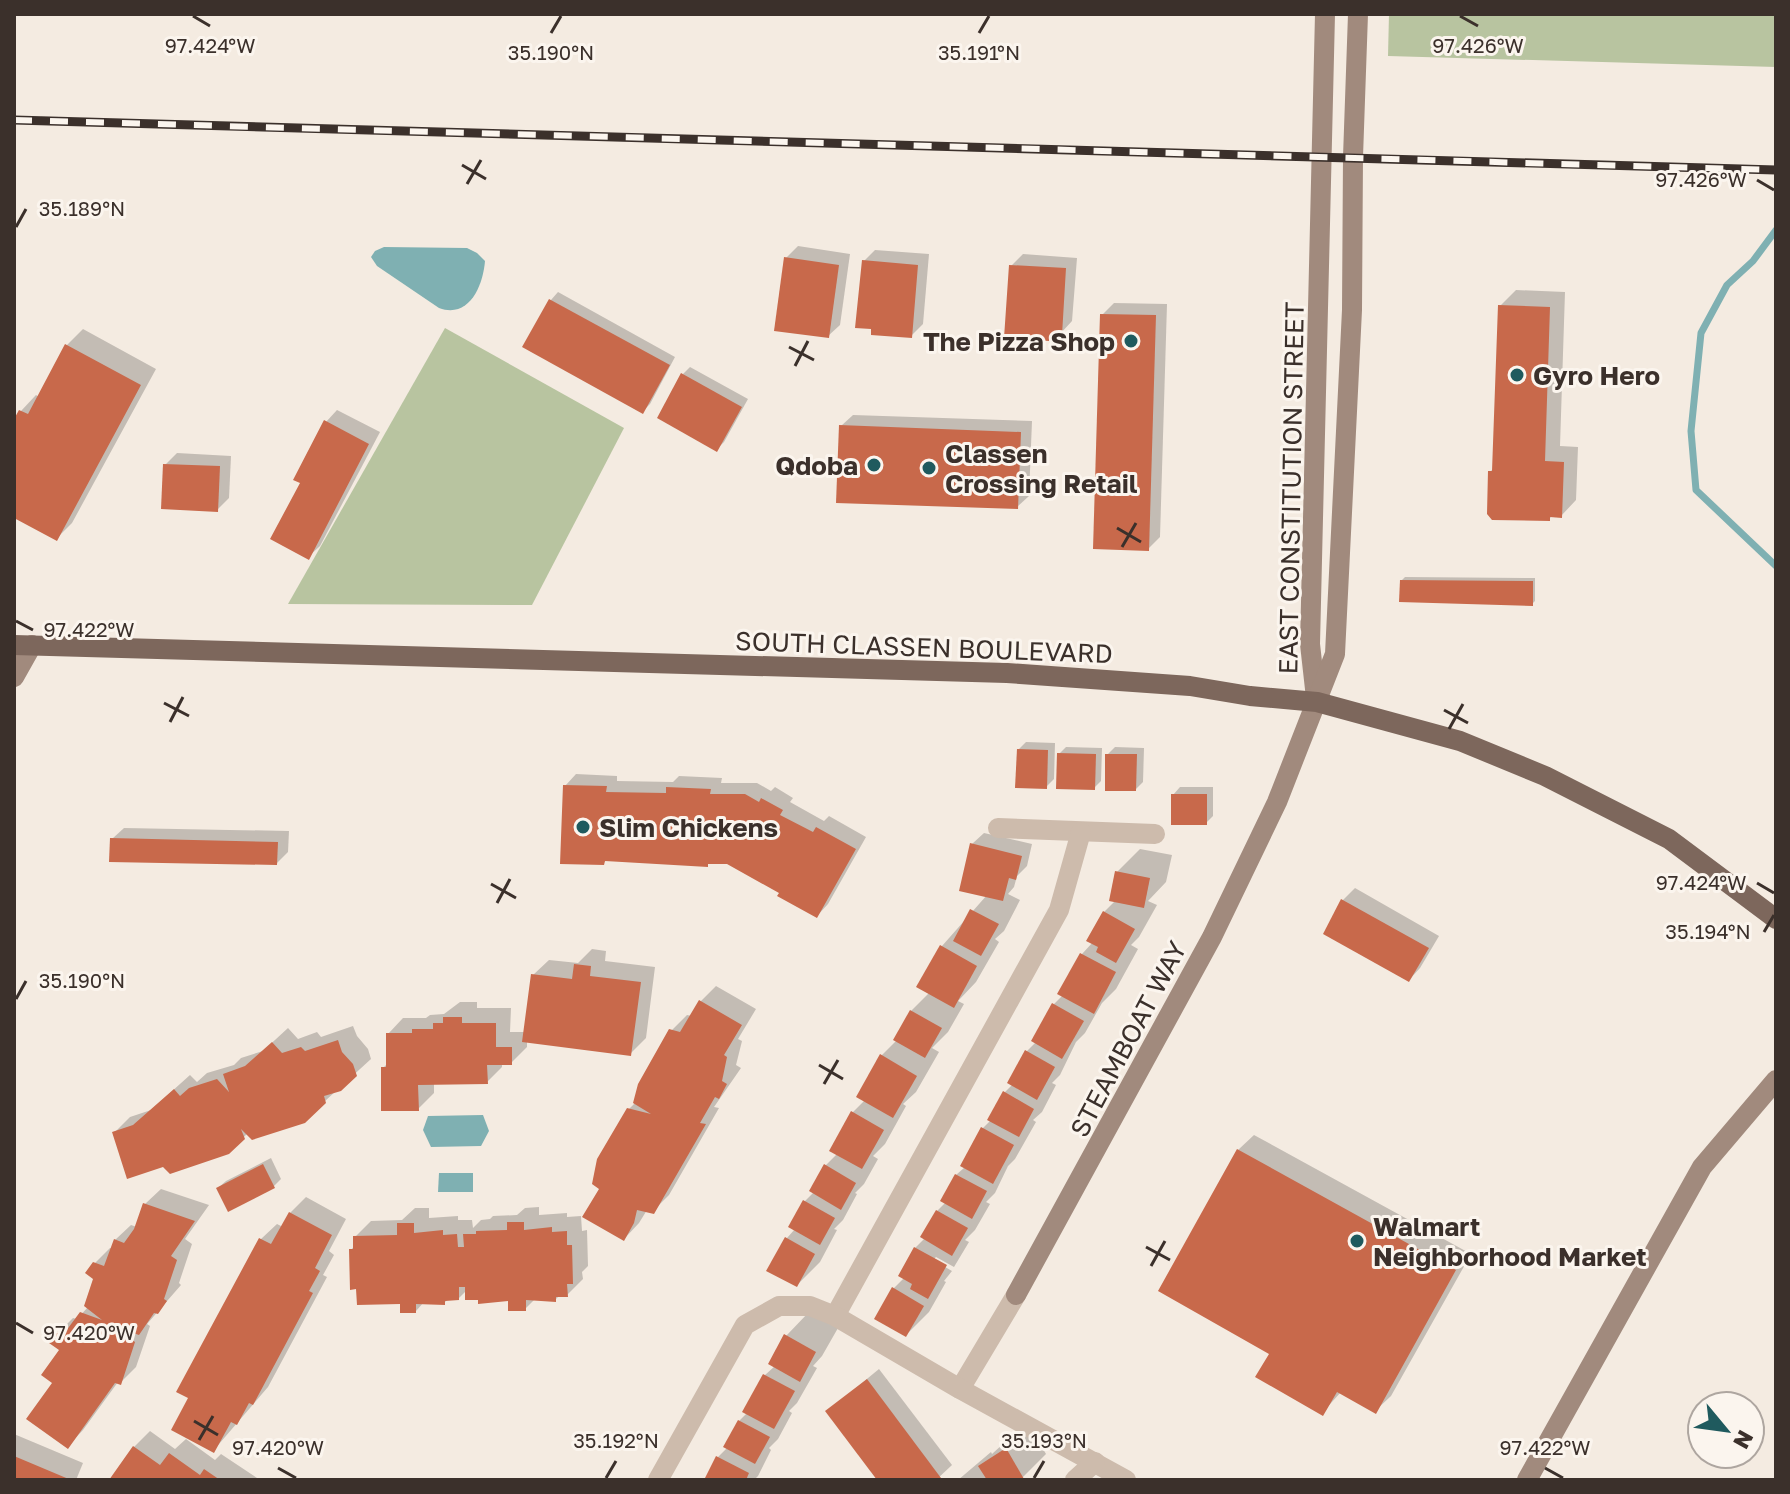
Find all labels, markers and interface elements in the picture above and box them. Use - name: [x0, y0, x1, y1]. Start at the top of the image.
- text: 97.424°W: [165, 33, 255, 57]
- text: 97.426°W: [1432, 33, 1524, 57]
- text: 35.190°N: [508, 40, 594, 64]
- text: 35.191°N: [938, 40, 1020, 64]
- text: 97.426°W: [1655, 167, 1747, 191]
- text: 35.189°N: [39, 196, 125, 220]
- street label: EAST CONSTITUTION STREET: [1272, 301, 1310, 675]
- place label: The Pizza Shop: [923, 326, 1115, 357]
- marker: The Pizza Shop: [1122, 332, 1140, 350]
- place label: Gyro Hero: [1533, 360, 1660, 391]
- marker: Gyro Hero: [1508, 366, 1526, 384]
- place label: Classen Crossing Retail: [945, 438, 1138, 499]
- place label: Qdoba: [775, 450, 858, 481]
- marker: Qdoba: [865, 456, 883, 474]
- marker: Classen Crossing Retail: [920, 459, 938, 477]
- text: 97.422°W: [43, 617, 135, 641]
- street label: SOUTH CLASSEN BOULEVARD: [735, 625, 1113, 669]
- place label: Slim Chickens: [599, 812, 778, 843]
- marker: Slim Chickens: [574, 818, 592, 836]
- text: 97.424°W: [1656, 870, 1746, 894]
- text: 35.194°N: [1665, 919, 1751, 943]
- street label: STEAMBOAT WAY: [1063, 936, 1193, 1142]
- text: 35.190°N: [39, 968, 125, 992]
- place label: Walmart Neighborhood Market: [1373, 1211, 1647, 1272]
- marker: Walmart Neighborhood Market: [1348, 1232, 1366, 1250]
- text: 97.420°W: [43, 1320, 135, 1344]
- north arrow: [1686, 1390, 1766, 1470]
- text: N: [1728, 1426, 1760, 1454]
- text: 35.192°N: [573, 1428, 659, 1452]
- text: 35.193°N: [1001, 1428, 1087, 1452]
- text: 97.420°W: [232, 1435, 324, 1459]
- text: 97.422°W: [1499, 1435, 1591, 1459]

